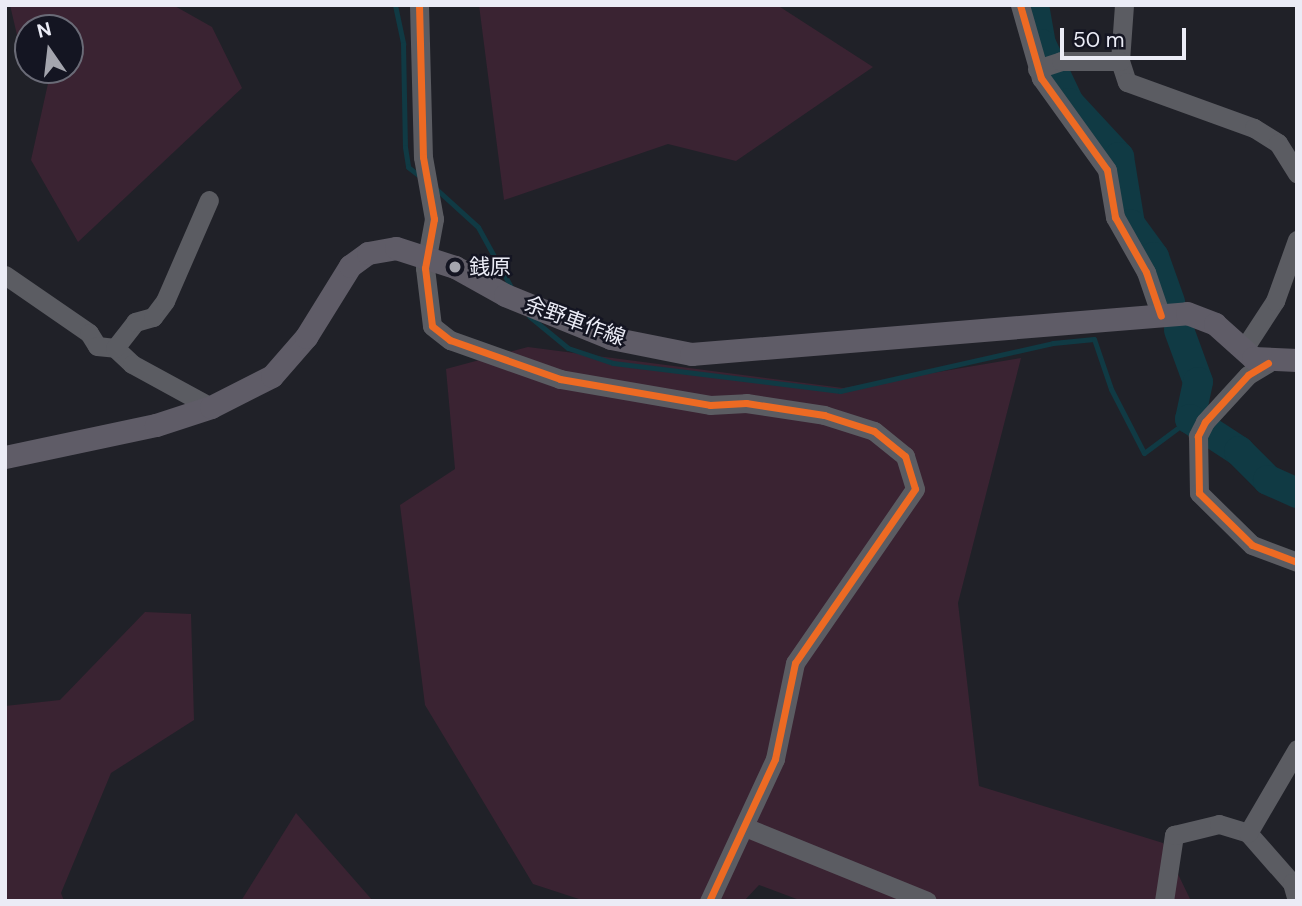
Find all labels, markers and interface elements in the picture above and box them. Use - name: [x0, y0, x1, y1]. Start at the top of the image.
- north arrow: [14, 14, 84, 84]
- scale bar: [1064, 14, 1190, 58]
- text: N: [35, 16, 54, 44]
- text: 50 m: [1073, 26, 1124, 54]
- place label: 銭原: [469, 254, 511, 280]
- marker: 銭原: [447, 259, 463, 275]
- street label: 余野車作線: [521, 291, 629, 351]

